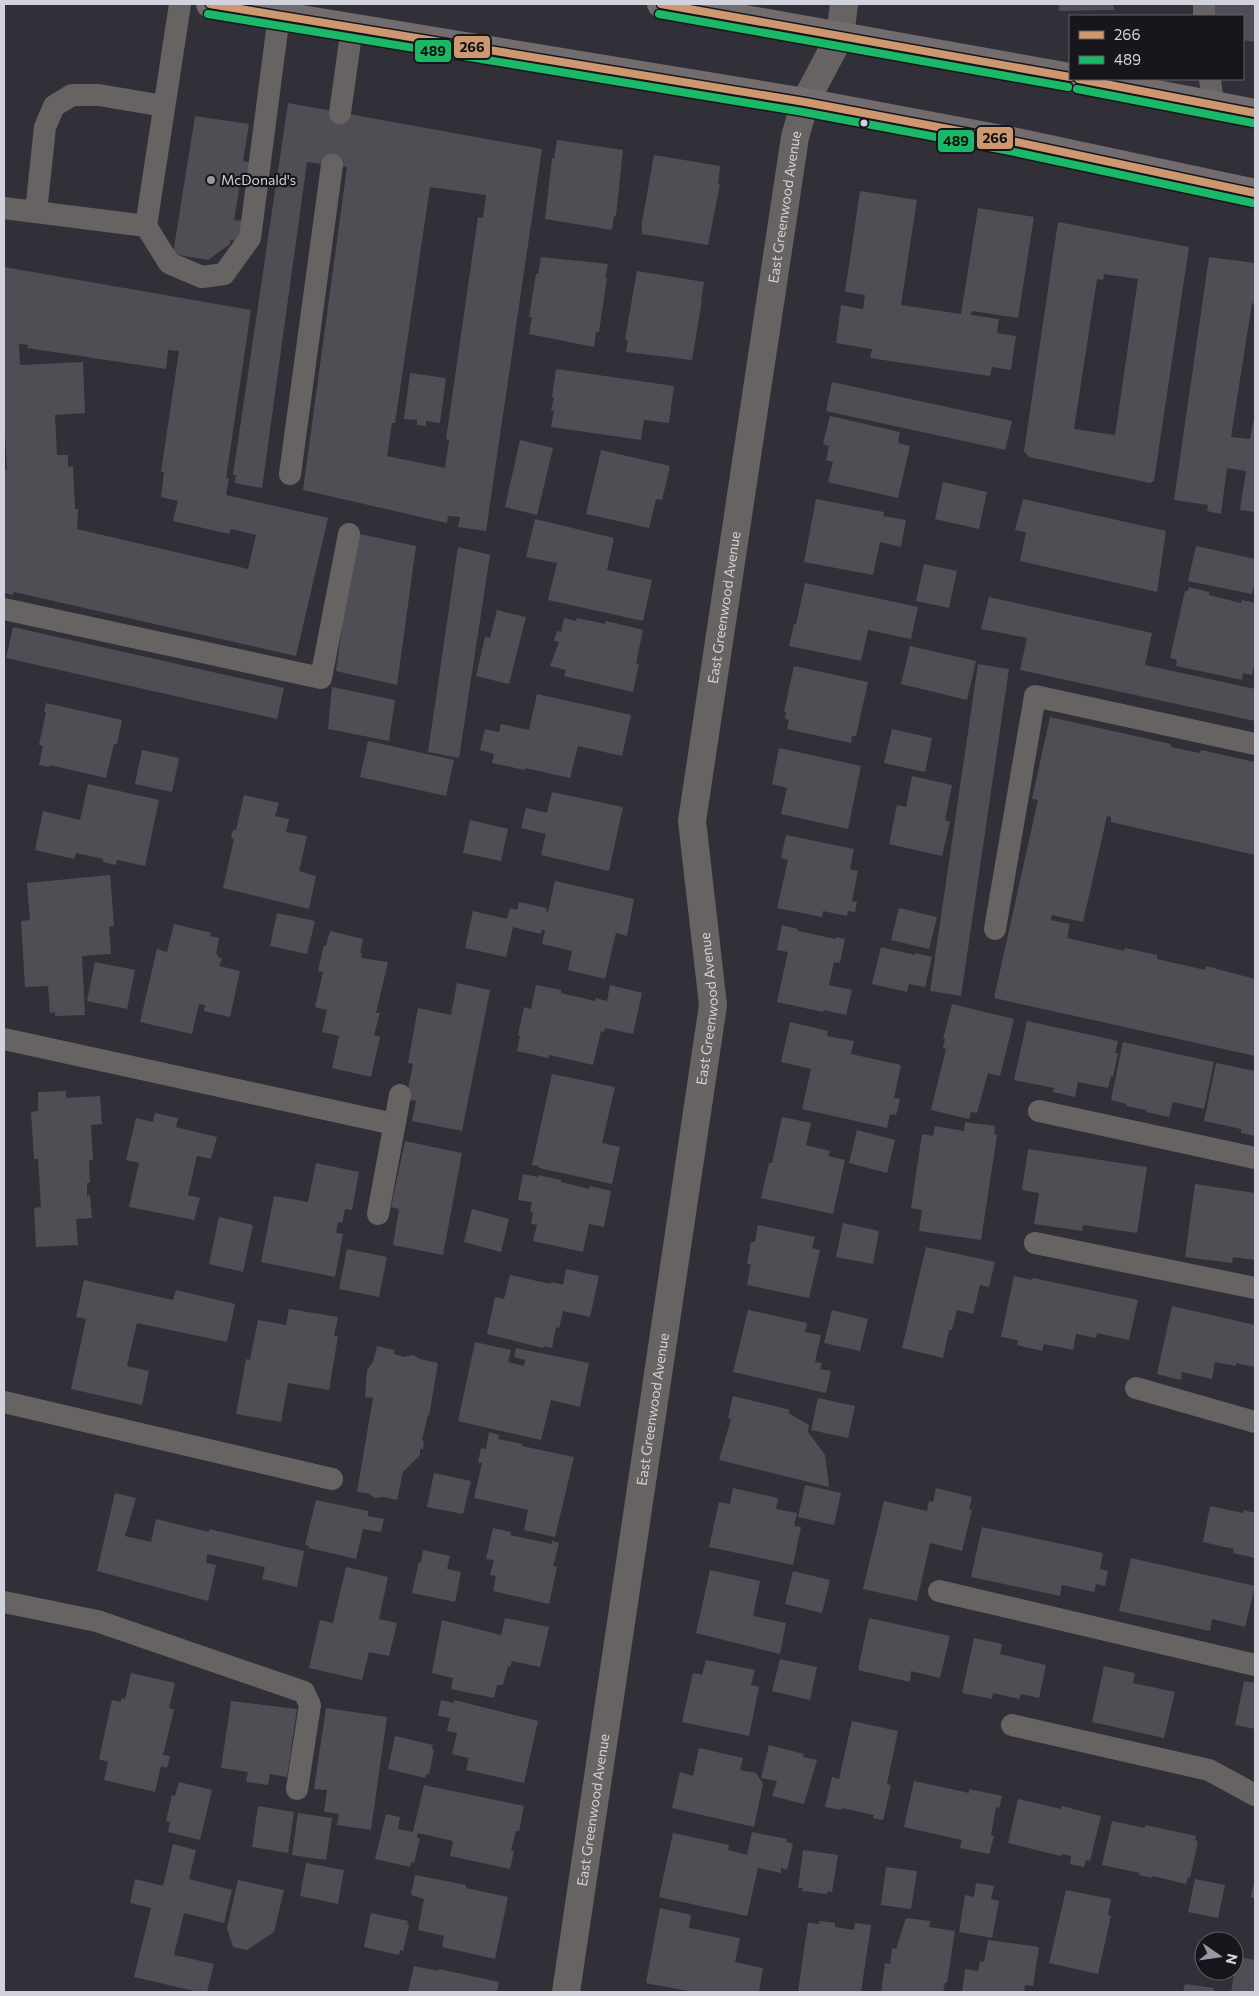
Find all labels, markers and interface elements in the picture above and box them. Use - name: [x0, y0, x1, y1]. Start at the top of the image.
- legend: [1069, 15, 1244, 80]
- text: 266: [1114, 25, 1141, 43]
- line badge: 266: [453, 35, 491, 59]
- text: 266: [459, 38, 485, 55]
- line badge: 489: [414, 39, 452, 63]
- text: 489: [420, 42, 446, 59]
- text: 489: [1114, 50, 1141, 68]
- unlabelled marker: [859, 118, 869, 128]
- line badge: 266: [976, 126, 1014, 150]
- street label: East Greenwood Avenue: [764, 129, 804, 284]
- line badge: 489: [937, 129, 975, 153]
- text: 266: [982, 129, 1008, 146]
- text: 489: [943, 132, 969, 149]
- place label: McDonald's: [221, 171, 296, 188]
- marker: McDonald's: [205, 174, 217, 186]
- street label: East Greenwood Avenue: [704, 530, 744, 685]
- street label: East Greenwood Avenue: [692, 931, 721, 1086]
- street label: East Greenwood Avenue: [633, 1332, 672, 1487]
- street label: East Greenwood Avenue: [573, 1733, 612, 1887]
- north arrow: [1194, 1931, 1244, 1981]
- text: N: [1223, 1952, 1242, 1966]

